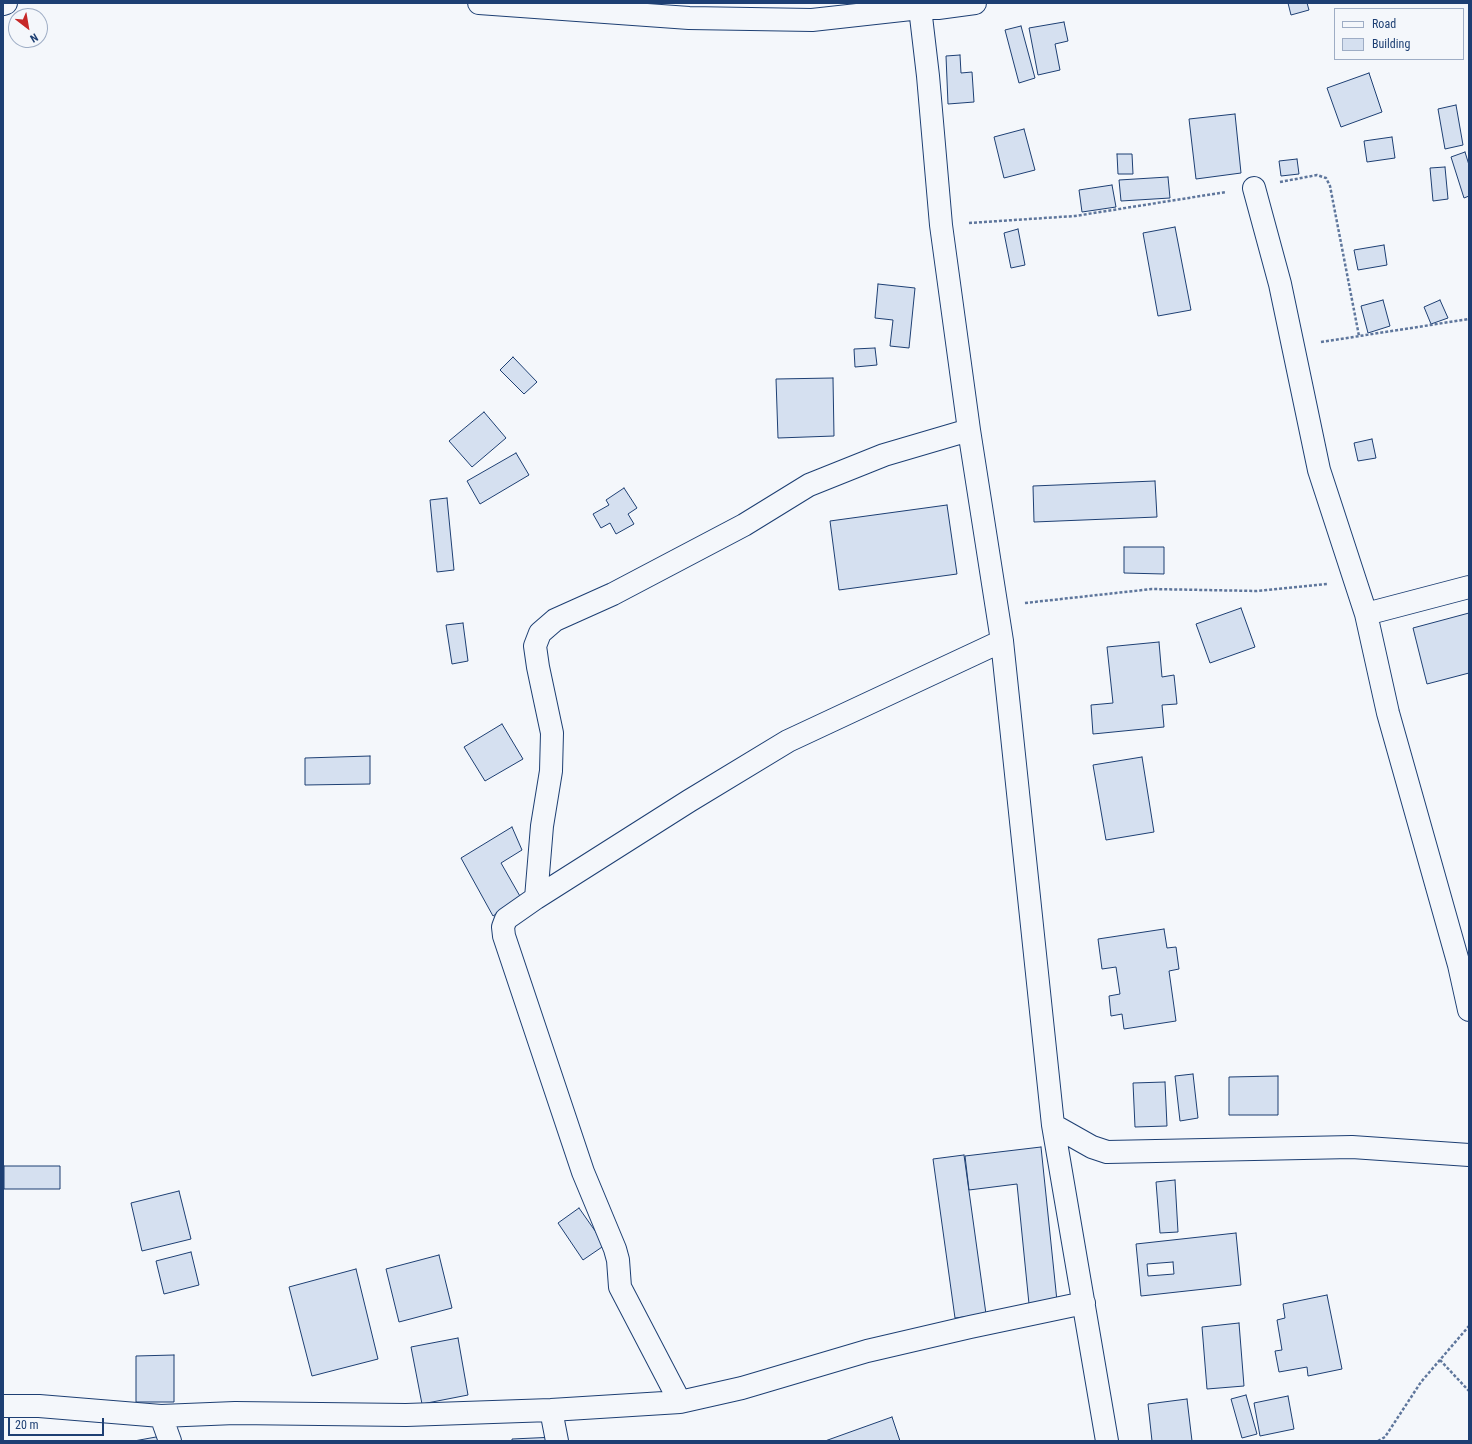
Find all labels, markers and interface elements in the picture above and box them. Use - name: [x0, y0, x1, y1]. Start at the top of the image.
- north arrow: [8, 8, 48, 48]
- legend: [1334, 8, 1464, 60]
- text: Road: [1372, 17, 1396, 31]
- text: N: [28, 31, 40, 45]
- text: Building: [1372, 37, 1410, 51]
- scale bar: [10, 1410, 106, 1436]
- text: 20 m: [15, 1418, 39, 1432]

